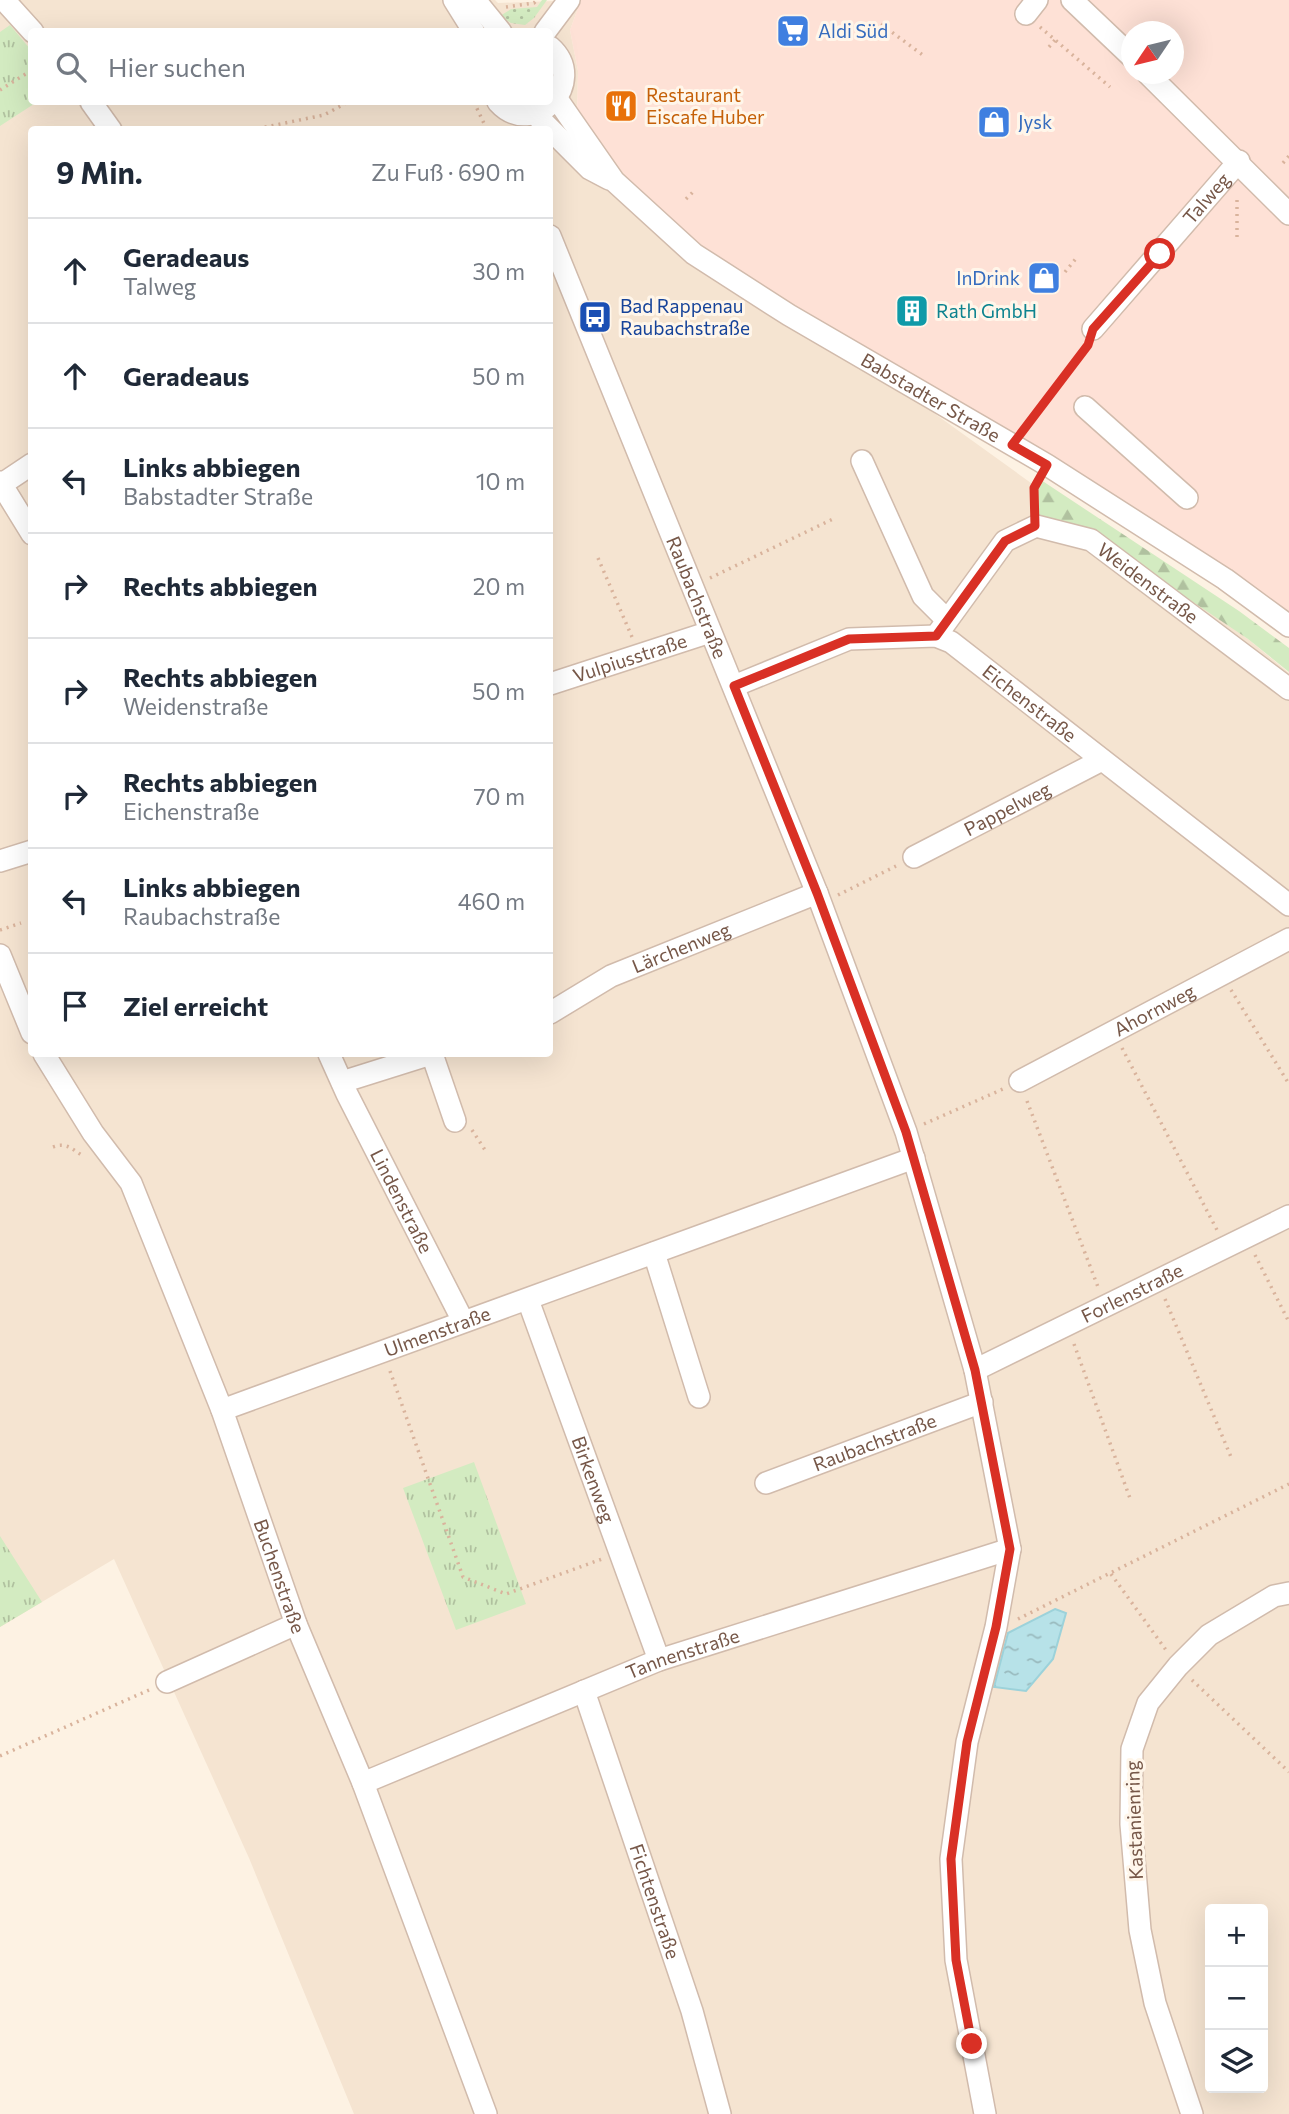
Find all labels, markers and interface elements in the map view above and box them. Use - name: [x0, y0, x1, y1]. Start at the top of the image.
- supermarket icon: Aldi Süd: [774, 12, 812, 50]
- place label: Aldi Süd: [818, 19, 888, 42]
- north arrow: [1121, 21, 1184, 84]
- search box: [28, 28, 553, 105]
- icon: search: [52, 48, 90, 86]
- text: Hier suchen: [108, 51, 246, 82]
- place label: Restaurant Eiscafe Huber: [646, 83, 765, 128]
- restaurant icon: Restaurant Eiscafe Huber: [602, 87, 640, 125]
- shop icon: Jysk: [975, 103, 1013, 141]
- place label: Jysk: [1018, 110, 1052, 133]
- text: 9 Min.: [56, 153, 143, 190]
- text: Zu Fuß · 690 m: [371, 158, 525, 186]
- street label: Talweg: [1178, 168, 1235, 228]
- route start: [1144, 238, 1175, 269]
- text: Geradeaus: [123, 241, 249, 272]
- icon: ahead: [56, 252, 94, 290]
- text: 30 m: [472, 257, 525, 285]
- shop icon: InDrink: [1025, 259, 1063, 297]
- place label: InDrink: [956, 266, 1020, 289]
- text: Talweg: [123, 272, 196, 300]
- building icon: Rath GmbH: [893, 292, 931, 330]
- place label: Bad Rappenau Raubachstraße: [620, 294, 750, 339]
- bus stop icon: Bad Rappenau Raubachstraße: [576, 298, 614, 336]
- place label: Rath GmbH: [936, 299, 1037, 322]
- street label: Babstadter Straße: [857, 348, 1005, 446]
- icon: ahead: [56, 357, 94, 395]
- text: Geradeaus: [123, 360, 249, 391]
- text: 50 m: [472, 362, 525, 390]
- text: Links abbiegen: [123, 451, 301, 482]
- icon: left: [56, 462, 94, 500]
- text: 10 m: [476, 467, 525, 495]
- text: Babstadter Straße: [123, 482, 313, 510]
- street label: Raubachstraße: [662, 533, 732, 662]
- street label: Weidenstraße: [1093, 537, 1203, 628]
- icon: right: [56, 567, 94, 605]
- text: Rechts abbiegen: [123, 570, 318, 601]
- text: 20 m: [473, 572, 525, 600]
- street label: Vulpiusstraße: [570, 628, 690, 687]
- street label: Eichenstraße: [978, 659, 1081, 746]
- text: Rechts abbiegen: [123, 661, 318, 692]
- icon: right: [56, 672, 94, 710]
- text: 50 m: [472, 677, 525, 705]
- text: Weidenstraße: [123, 692, 268, 720]
- text: Rechts abbiegen: [123, 766, 318, 797]
- icon: right: [56, 777, 94, 815]
- street label: Pappelweg: [960, 777, 1054, 840]
- text: 70 m: [473, 782, 525, 810]
- text: Eichenstraße: [123, 797, 259, 825]
- text: Links abbiegen: [123, 871, 301, 902]
- icon: left: [56, 882, 94, 920]
- text: 460 m: [458, 887, 525, 915]
- text: Raubachstraße: [123, 902, 280, 930]
- street label: Lärchenweg: [628, 917, 734, 977]
- street label: Ahornweg: [1110, 979, 1199, 1041]
- icon: arrive: [56, 987, 94, 1025]
- text: Ziel erreicht: [123, 990, 268, 1021]
- street label: Lindenstraße: [366, 1145, 438, 1257]
- street label: Forlenstraße: [1077, 1258, 1187, 1327]
- street label: Ulmenstraße: [381, 1301, 493, 1361]
- street label: Raubachstraße: [810, 1408, 939, 1475]
- street label: Birkenweg: [567, 1433, 620, 1526]
- street label: Buchenstraße: [250, 1516, 311, 1637]
- street label: Tannenstraße: [622, 1623, 742, 1684]
- street label: Kastanienring: [1120, 1760, 1147, 1880]
- street label: Fichtenstraße: [625, 1841, 686, 1962]
- map controls: [1205, 1904, 1268, 2093]
- button: +: [1205, 1904, 1268, 1967]
- button: −: [1205, 1967, 1268, 2030]
- route end: [956, 2028, 987, 2059]
- button: layers: [1205, 2030, 1268, 2093]

